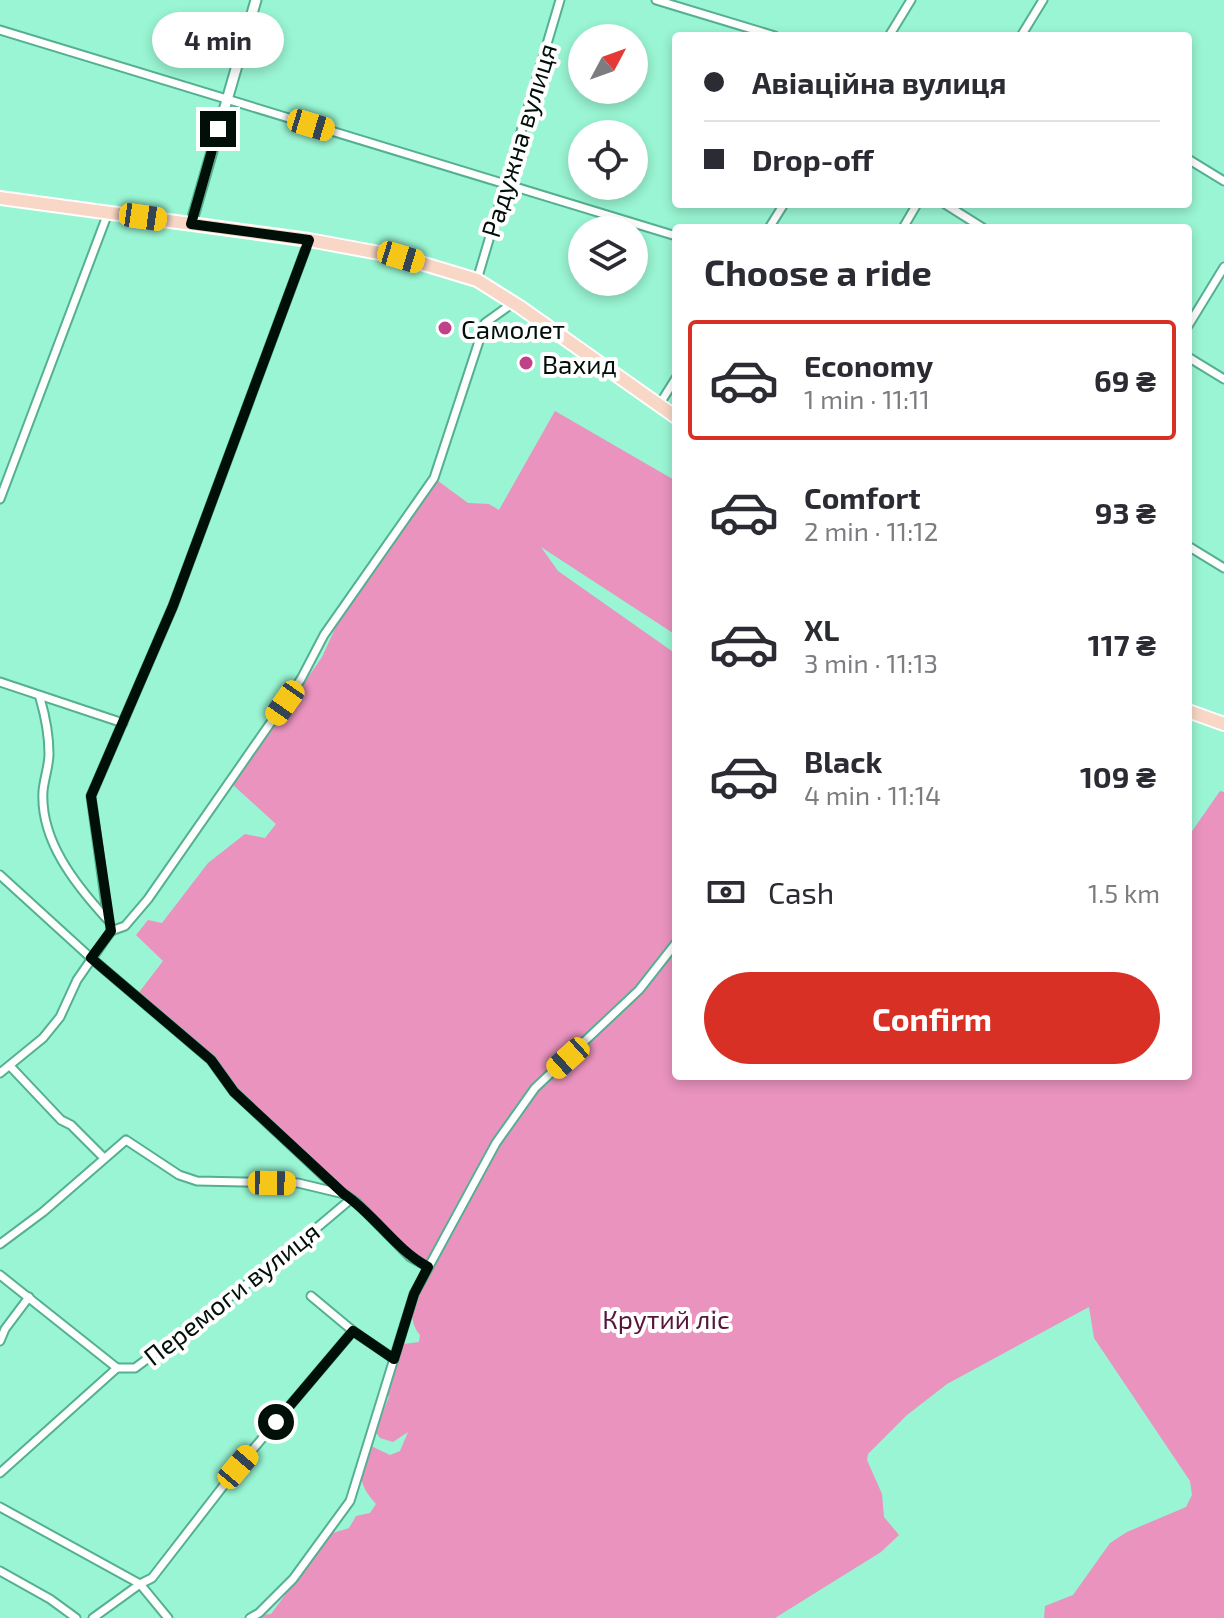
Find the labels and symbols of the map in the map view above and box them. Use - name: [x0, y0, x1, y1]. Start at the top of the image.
- callout: 4 min: [152, 13, 284, 69]
- north arrow: [568, 24, 648, 104]
- street label: Радужна вулиця: [474, 39, 563, 241]
- car: [285, 107, 337, 143]
- route end: [200, 111, 236, 147]
- car: [118, 202, 168, 232]
- car: [375, 239, 427, 275]
- place label: Самолет: [461, 313, 565, 344]
- marker: Самолет: [436, 319, 454, 337]
- place label: Вахид: [542, 348, 617, 379]
- marker: Вахид: [517, 354, 535, 372]
- car: [261, 676, 309, 730]
- car: [542, 1033, 594, 1083]
- car: [248, 1171, 296, 1195]
- street label: Перемоги вулиця: [137, 1215, 326, 1372]
- park label: Крутий ліс: [602, 1303, 730, 1335]
- route start: [258, 1404, 294, 1440]
- car: [213, 1441, 263, 1493]

